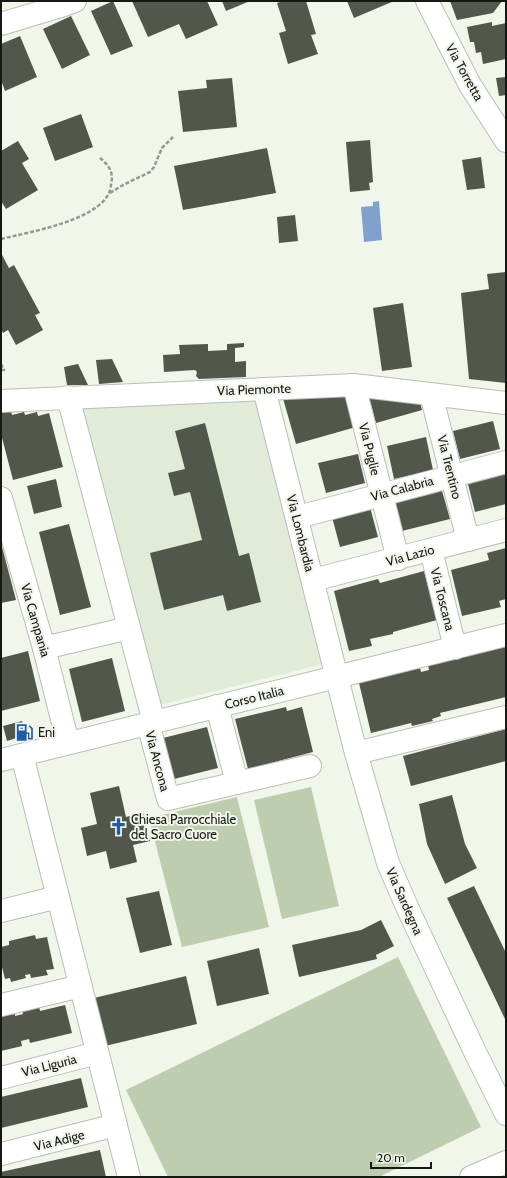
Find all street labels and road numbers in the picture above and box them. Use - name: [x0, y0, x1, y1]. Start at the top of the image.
- street label: Via Torretta: [443, 40, 488, 104]
- street label: Via Piemonte: [217, 380, 292, 398]
- street label: Via Puglie: [356, 421, 384, 477]
- street label: Via Trentino: [434, 433, 466, 501]
- street label: Via Calabria: [369, 472, 436, 504]
- street label: Via Lombardia: [284, 493, 318, 574]
- street label: Via Lazio: [384, 541, 436, 569]
- street label: Via Toscana: [427, 566, 459, 633]
- street label: Via Campania: [18, 581, 54, 659]
- street label: Corso Italia: [223, 682, 286, 712]
- street label: Via Ancona: [142, 729, 174, 794]
- street label: Via Sardegna: [383, 865, 427, 938]
- street label: Via Liguria: [20, 1050, 79, 1080]
- street label: Via Adige: [32, 1126, 86, 1154]

